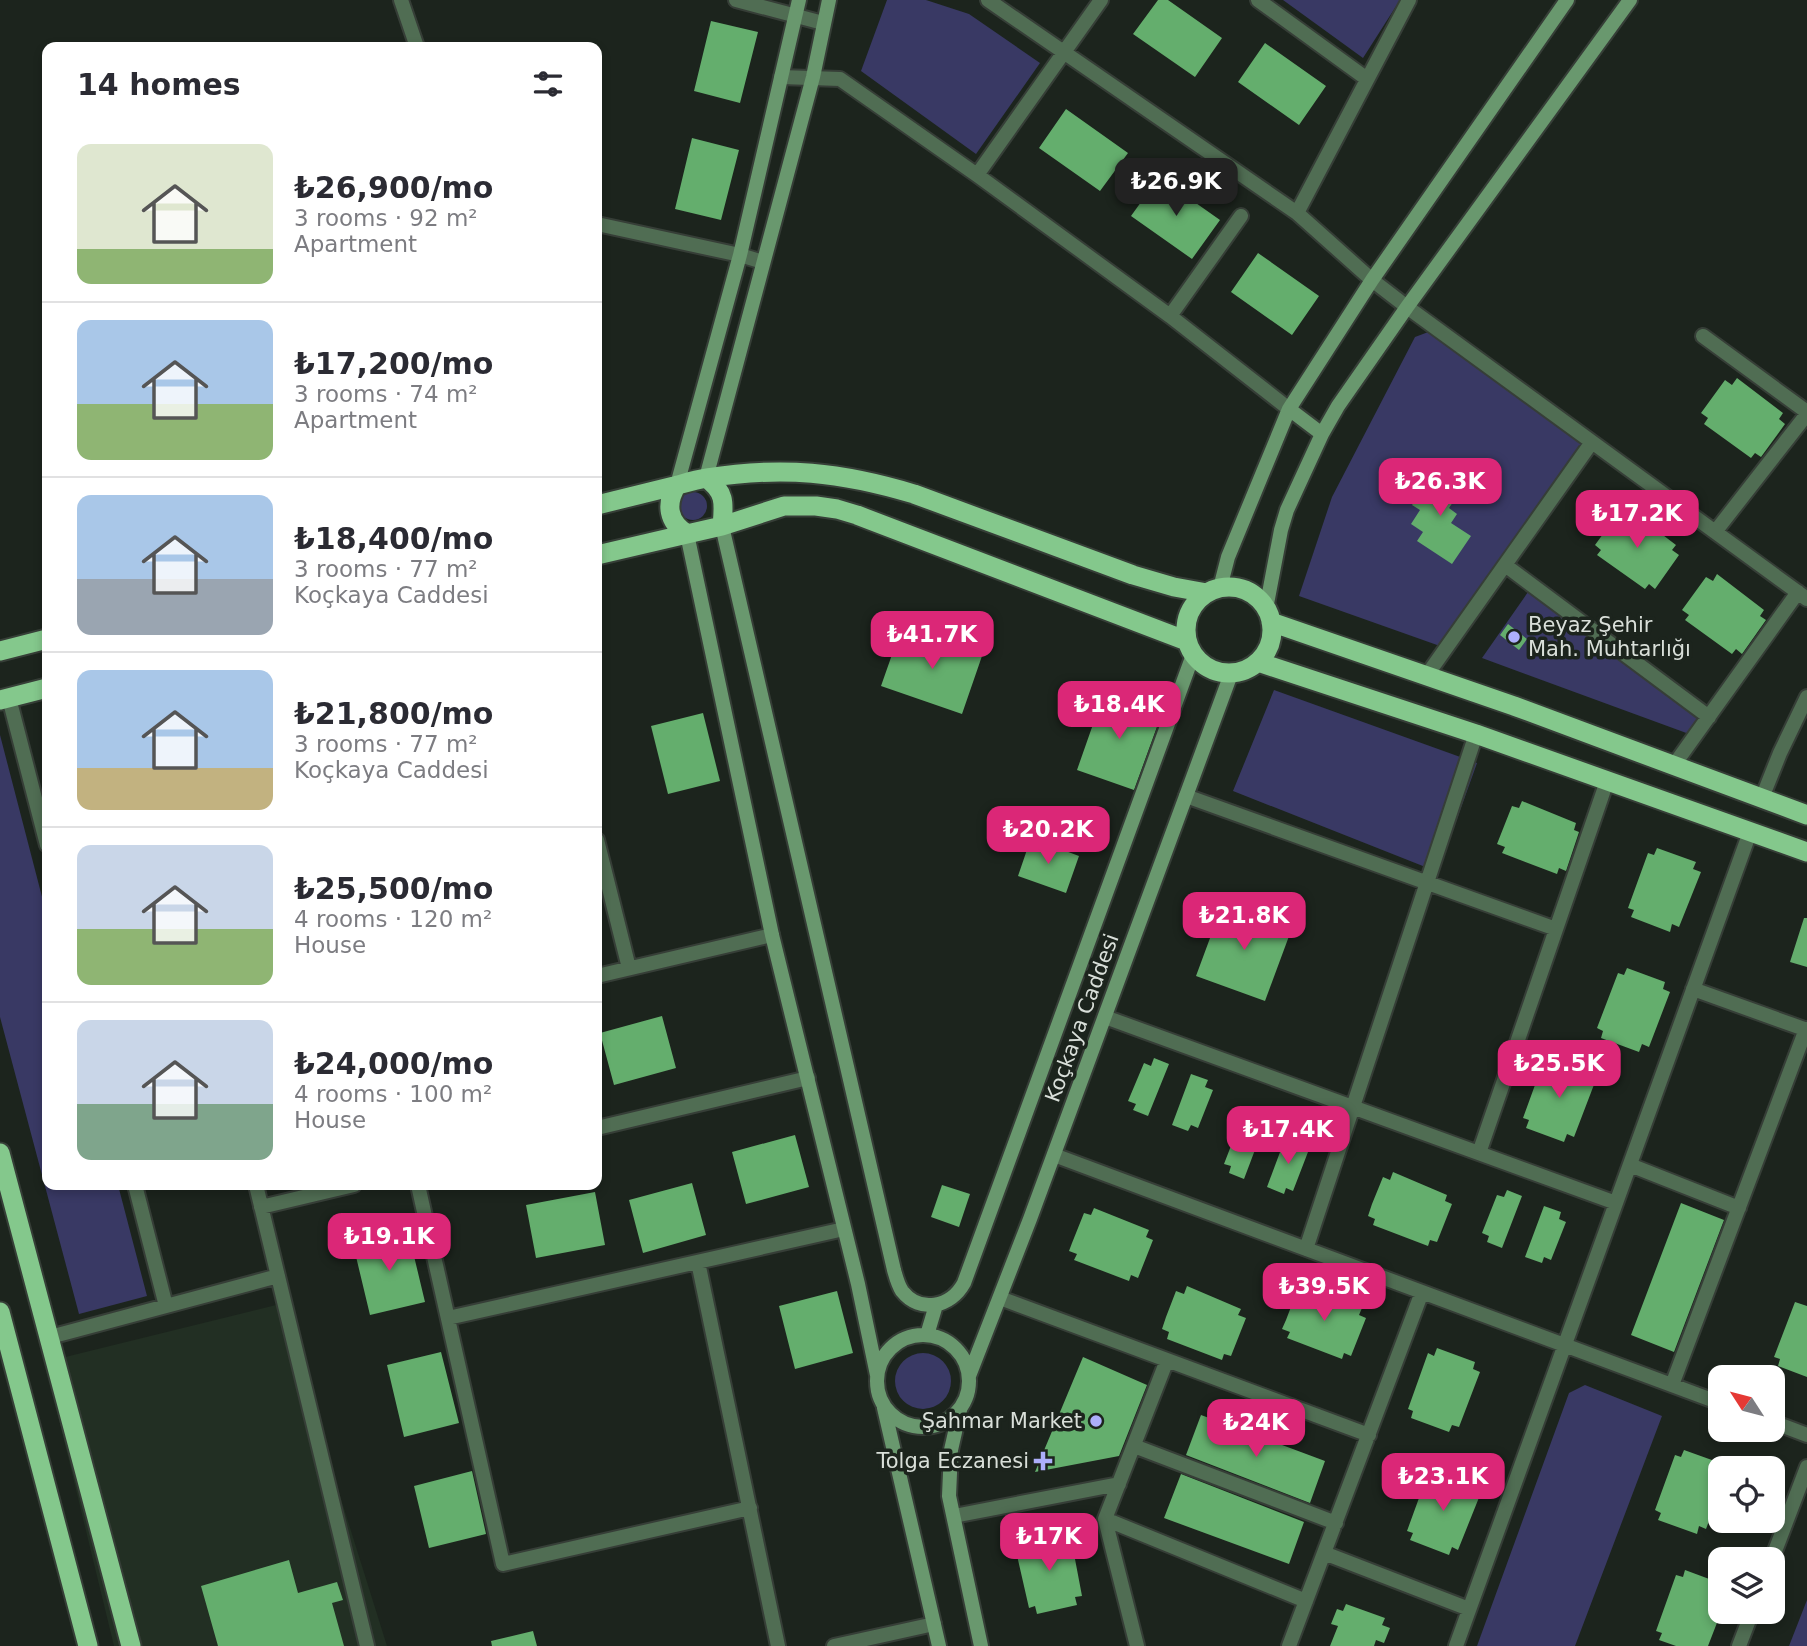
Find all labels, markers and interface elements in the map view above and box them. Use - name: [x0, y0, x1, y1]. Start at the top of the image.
- icon: filters: [529, 65, 567, 103]
- text: 14 homes: [77, 67, 241, 102]
- pin: ₺26.9K: [1119, 158, 1233, 218]
- text: ₺26.9K: [1131, 168, 1221, 194]
- text: ₺26,900/mo: [294, 170, 493, 205]
- icon: home: [133, 172, 217, 256]
- text: 3 rooms · 92 m²: [294, 205, 478, 231]
- text: Apartment: [294, 231, 417, 257]
- text: ₺17,200/mo: [294, 346, 493, 381]
- icon: home: [133, 348, 217, 432]
- text: 3 rooms · 74 m²: [294, 381, 478, 407]
- text: Apartment: [294, 407, 417, 433]
- pin: ₺26.3K: [1383, 458, 1497, 518]
- text: ₺26.3K: [1395, 468, 1485, 494]
- pin: ₺17.2K: [1580, 490, 1694, 550]
- text: ₺17.2K: [1592, 500, 1682, 526]
- text: ₺18,400/mo: [294, 521, 493, 556]
- icon: home: [133, 523, 217, 607]
- text: 3 rooms · 77 m²: [294, 556, 478, 582]
- text: Koçkaya Caddesi: [294, 582, 489, 608]
- pin: ₺41.7K: [875, 612, 989, 671]
- place label: Beyaz Şehir Mah. Muhtarlığı: [1528, 613, 1691, 661]
- text: ₺41.7K: [887, 621, 977, 647]
- marker: Beyaz Şehir Mah. Muhtarlığı: [1506, 629, 1522, 645]
- pin: ₺18.4K: [1062, 682, 1176, 741]
- text: ₺18.4K: [1074, 691, 1164, 717]
- text: ₺21,800/mo: [294, 696, 493, 731]
- icon: home: [133, 698, 217, 782]
- text: 3 rooms · 77 m²: [294, 731, 478, 757]
- text: Koçkaya Caddesi: [294, 757, 489, 783]
- pin: ₺20.2K: [991, 806, 1105, 866]
- text: ₺20.2K: [1003, 816, 1093, 842]
- text: ₺25,500/mo: [294, 871, 493, 906]
- icon: home: [133, 873, 217, 957]
- pin: ₺21.8K: [1187, 892, 1301, 952]
- text: ₺21.8K: [1199, 902, 1289, 928]
- text: 4 rooms · 120 m²: [294, 906, 492, 932]
- street label: Koçkaya Caddesi: [1040, 930, 1124, 1106]
- text: House: [294, 932, 366, 958]
- pin: ₺25.5K: [1502, 1040, 1616, 1100]
- text: ₺24,000/mo: [294, 1046, 493, 1081]
- icon: home: [133, 1048, 217, 1132]
- text: ₺25.5K: [1514, 1050, 1604, 1076]
- text: 4 rooms · 100 m²: [294, 1081, 492, 1107]
- pin: ₺17.4K: [1231, 1106, 1345, 1166]
- text: House: [294, 1107, 366, 1133]
- text: ₺17.4K: [1243, 1116, 1333, 1142]
- pin: ₺19.1K: [332, 1214, 446, 1273]
- text: ₺19.1K: [344, 1223, 434, 1249]
- pin: ₺39.5K: [1267, 1264, 1381, 1323]
- text: ₺39.5K: [1279, 1273, 1369, 1299]
- north arrow: [1708, 1365, 1785, 1442]
- map controls: [1708, 1365, 1785, 1624]
- pin: ₺24K: [1215, 1400, 1297, 1459]
- place label: Şahmar Market: [922, 1409, 1082, 1433]
- text: ₺24K: [1223, 1409, 1289, 1435]
- marker: Şahmar Market: [1088, 1413, 1104, 1429]
- place label: Tolga Eczanesi: [875, 1449, 1029, 1473]
- marker: Tolga Eczanesi: [1035, 1453, 1051, 1469]
- pin: ₺23.1K: [1386, 1454, 1500, 1513]
- button: locate: [1708, 1456, 1785, 1533]
- text: ₺23.1K: [1398, 1463, 1488, 1489]
- pin: ₺17K: [1008, 1514, 1090, 1573]
- text: ₺17K: [1016, 1523, 1082, 1549]
- button: layers: [1708, 1547, 1785, 1624]

